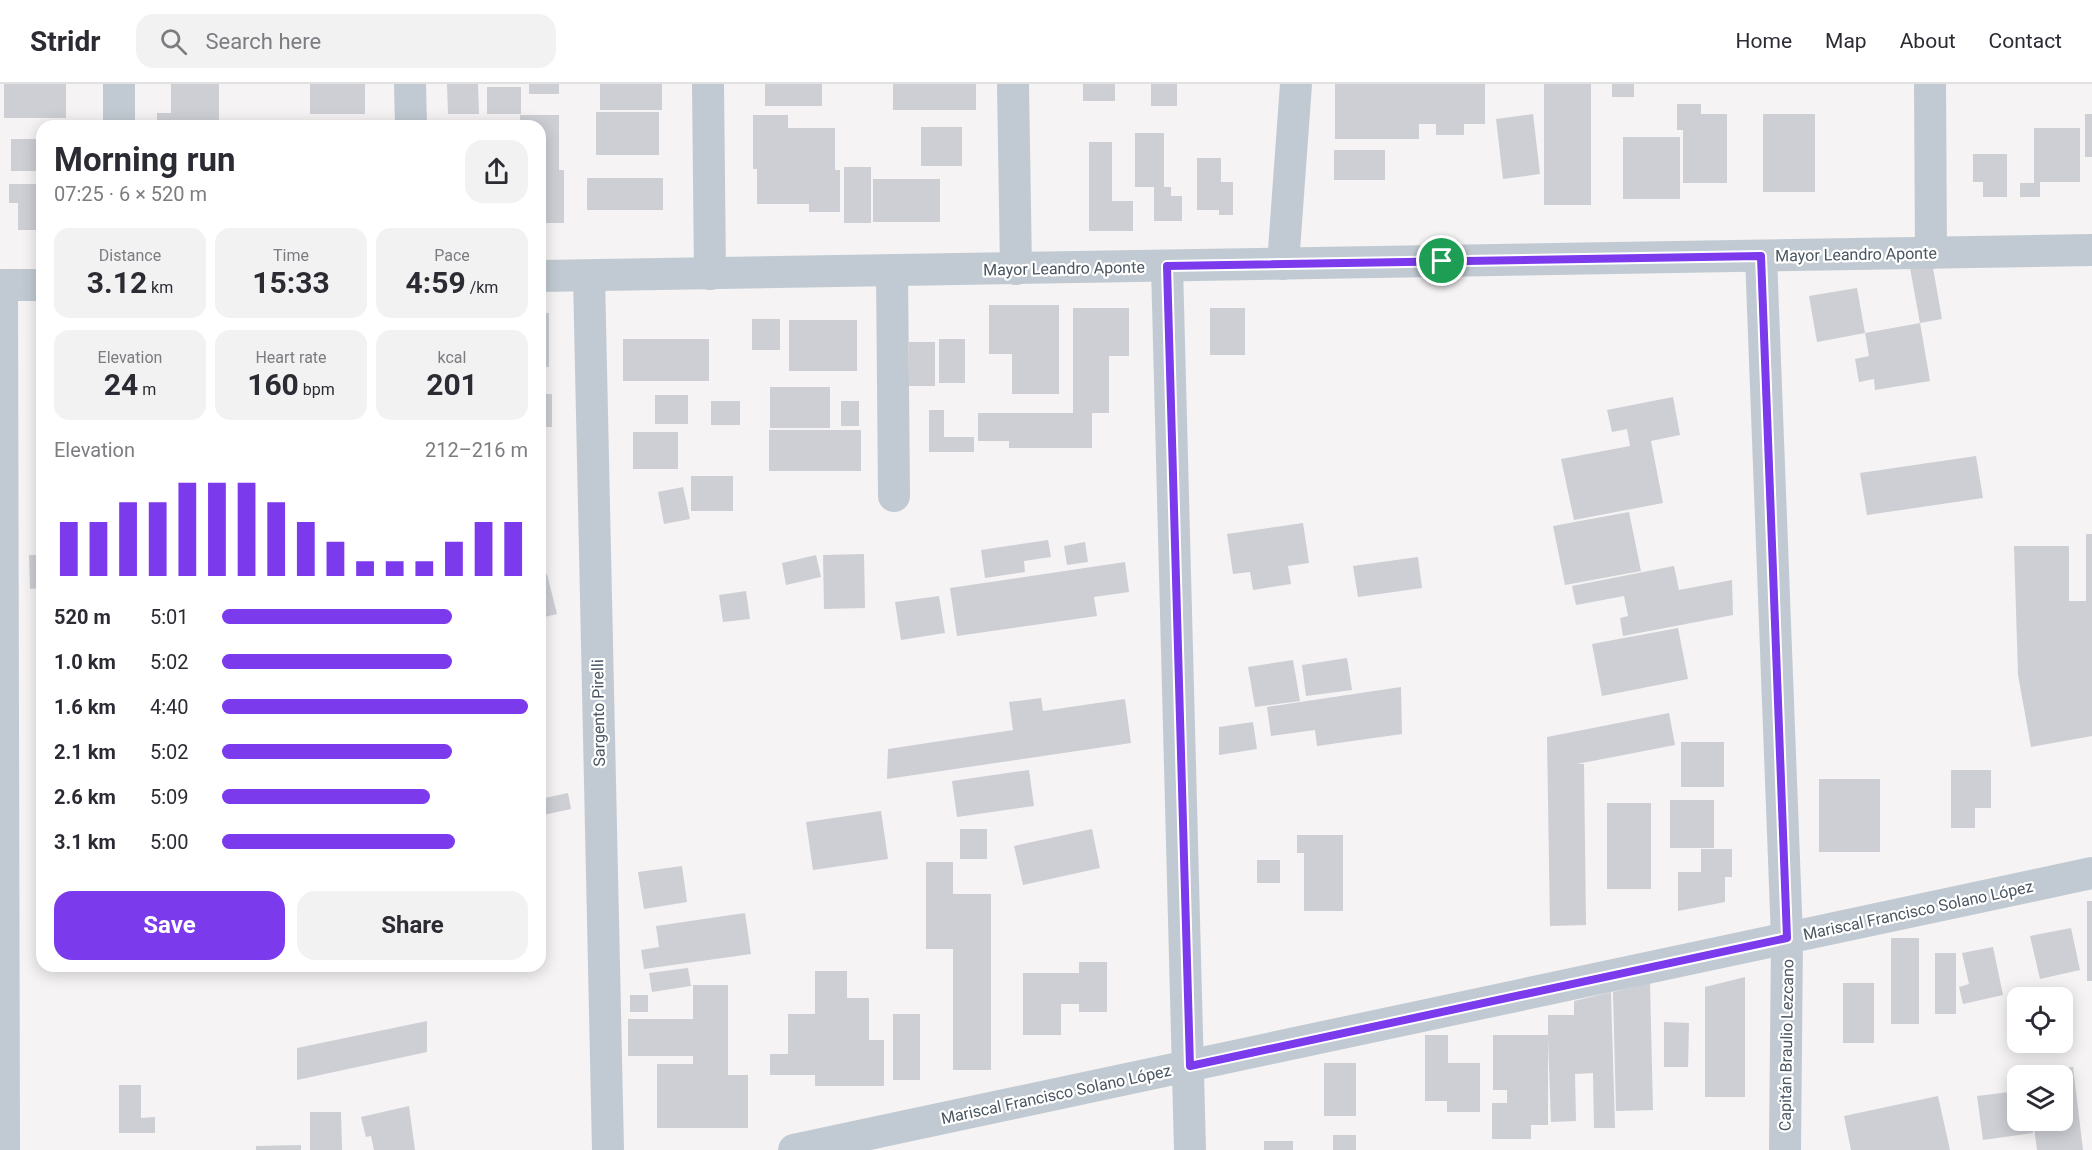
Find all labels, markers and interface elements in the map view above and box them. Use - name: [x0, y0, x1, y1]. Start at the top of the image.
- search box: [136, 14, 556, 68]
- text: Stridr: [30, 25, 100, 58]
- icon: search: [157, 25, 190, 58]
- text: Search here: [205, 29, 321, 54]
- text: Home: [1736, 29, 1792, 53]
- text: Map: [1825, 29, 1867, 53]
- text: About: [1900, 29, 1956, 53]
- text: Contact: [1989, 29, 2062, 53]
- text: Morning run: [54, 140, 235, 179]
- button: share: [465, 140, 528, 203]
- text: 07:25 · 6 × 520 m: [54, 182, 207, 206]
- pin: [1416, 235, 1467, 286]
- icon: arrive: [1425, 244, 1458, 277]
- street label: Mayor Leandro Aponte: [1775, 244, 1937, 265]
- text: Distance: [99, 246, 161, 265]
- text: Time: [273, 246, 309, 265]
- text: Pace: [434, 246, 470, 265]
- street label: Mayor Leandro Aponte: [983, 258, 1145, 279]
- text: 3.12: [87, 265, 147, 300]
- text: 15:33: [252, 265, 330, 300]
- text: 4:59: [406, 265, 466, 300]
- text: km: [147, 278, 173, 297]
- text: /km: [466, 278, 498, 297]
- text: Elevation: [98, 348, 162, 367]
- text: Heart rate: [255, 348, 327, 367]
- text: kcal: [438, 348, 466, 367]
- text: 24: [104, 367, 138, 402]
- text: 160: [247, 367, 299, 402]
- text: 201: [426, 367, 478, 402]
- text: m: [138, 380, 156, 399]
- text: bpm: [299, 380, 335, 399]
- text: Elevation: [54, 438, 135, 462]
- text: 212–216 m: [425, 438, 528, 462]
- text: 520 m: [54, 605, 111, 629]
- text: 5:01: [150, 605, 189, 629]
- text: 1.0 km: [54, 650, 116, 674]
- text: 5:02: [150, 650, 189, 674]
- street label: Sargento Pirelli: [588, 659, 609, 767]
- text: 1.6 km: [54, 695, 116, 719]
- text: 4:40: [150, 695, 189, 719]
- text: 2.1 km: [54, 740, 116, 764]
- text: 5:02: [150, 740, 189, 764]
- text: 2.6 km: [54, 785, 116, 809]
- text: 5:09: [150, 785, 189, 809]
- text: 3.1 km: [54, 830, 116, 854]
- text: 5:00: [150, 830, 189, 854]
- street label: Mariscal Francisco Solano López: [1801, 877, 2035, 944]
- button: Save: [54, 891, 285, 960]
- button: Share: [297, 891, 528, 960]
- street label: Capitán Braulio Lezcano: [1775, 959, 1798, 1131]
- map controls: [2007, 987, 2073, 1131]
- button: locate: [2007, 987, 2073, 1053]
- street label: Mariscal Francisco Solano López: [939, 1061, 1173, 1128]
- button: layers: [2007, 1065, 2073, 1131]

